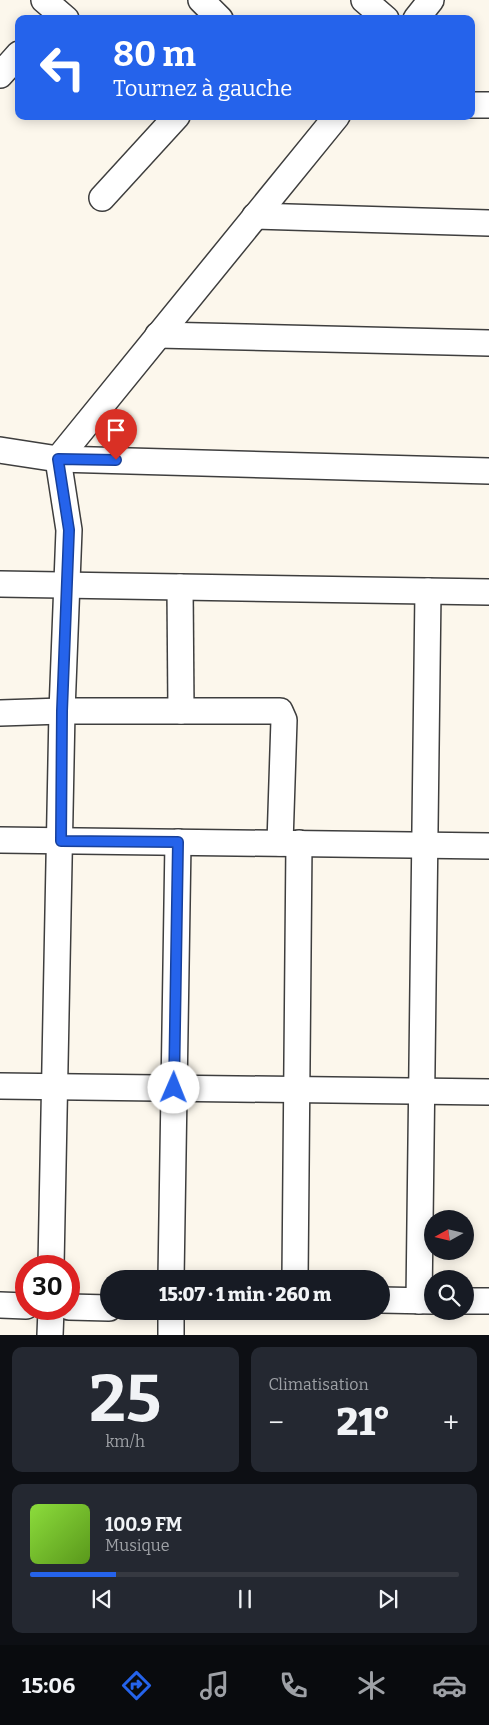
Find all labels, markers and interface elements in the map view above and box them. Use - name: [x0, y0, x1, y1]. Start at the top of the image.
- text: 80 m: [113, 33, 196, 75]
- icon: left: [30, 35, 95, 100]
- text: Tournez à gauche: [113, 75, 292, 102]
- pin: [95, 409, 137, 460]
- icon: arrive: [102, 416, 130, 444]
- position arrow: [147, 1061, 199, 1113]
- north arrow: [424, 1210, 474, 1260]
- map controls: [424, 1210, 474, 1320]
- speed limit sign: 30: [15, 1255, 80, 1320]
- button: search: [424, 1270, 474, 1320]
- text: 15:07 · 1 min · 260 m: [159, 1283, 331, 1306]
- text: 25: [89, 1360, 161, 1438]
- text: Climatisation: [269, 1375, 369, 1394]
- text: 21°: [337, 1399, 390, 1445]
- text: −: [269, 1406, 284, 1439]
- text: +: [443, 1406, 459, 1439]
- text: km/h: [105, 1432, 145, 1451]
- text: 100.9 FM: [105, 1513, 182, 1536]
- text: Musique: [105, 1536, 170, 1555]
- icon: previous: [88, 1585, 116, 1613]
- icon: pause: [231, 1585, 259, 1613]
- icon: next: [374, 1585, 402, 1613]
- icon: directions: [119, 1668, 154, 1703]
- icon: music: [197, 1668, 232, 1703]
- icon: phone: [276, 1668, 311, 1703]
- icon: climate: [354, 1668, 389, 1703]
- icon: car: [432, 1668, 467, 1703]
- text: 15:06: [22, 1672, 75, 1699]

